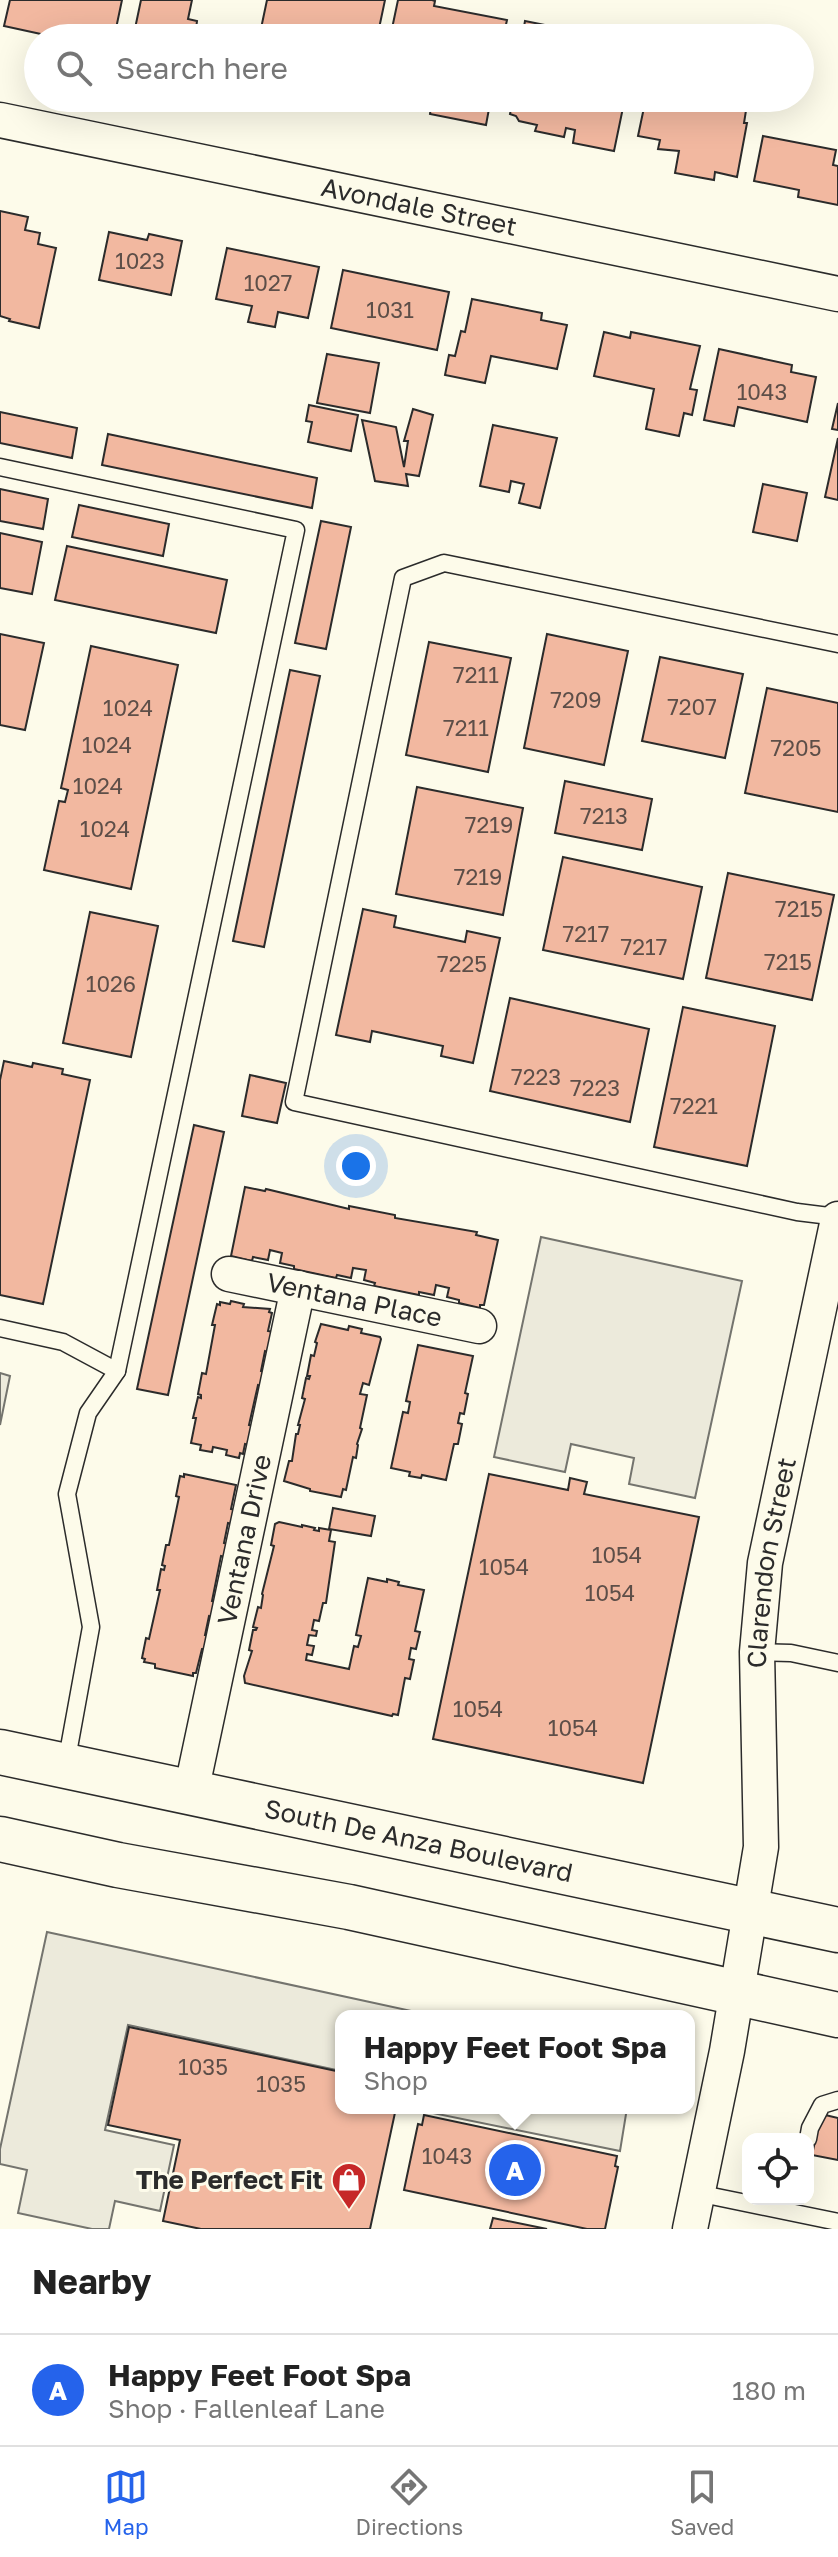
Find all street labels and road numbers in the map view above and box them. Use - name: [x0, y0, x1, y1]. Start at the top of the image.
- street label: Avondale Street: [319, 171, 520, 242]
- street label: Ventana Place: [264, 1266, 445, 1333]
- street label: Ventana Drive: [211, 1451, 277, 1628]
- street label: Clarendon Street: [741, 1455, 802, 1668]
- street label: South De Anza Boulevard: [262, 1793, 576, 1888]

